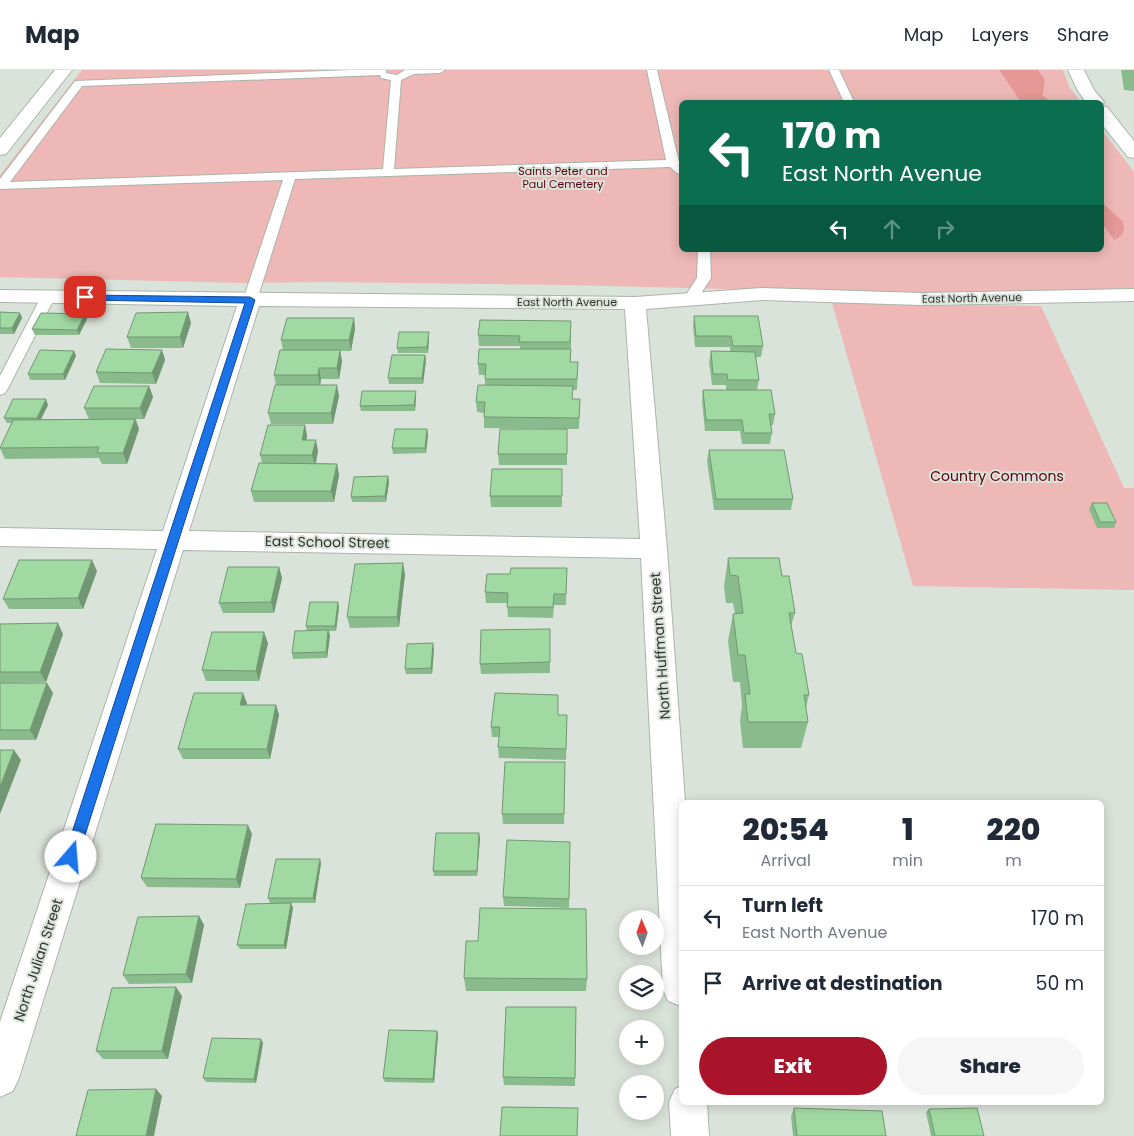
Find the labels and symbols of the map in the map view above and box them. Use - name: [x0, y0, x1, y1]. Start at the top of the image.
- park label: Saints Peter and Paul Cemetery: [518, 163, 608, 192]
- pin: [64, 276, 106, 318]
- street label: East North Avenue: [922, 289, 1022, 307]
- street label: East North Avenue: [517, 294, 617, 310]
- park label: Country Commons: [930, 466, 1064, 486]
- street label: East School Street: [265, 531, 389, 553]
- street label: North Huffman Street: [645, 572, 675, 720]
- position arrow: [44, 830, 96, 882]
- street label: North Julian Street: [9, 896, 67, 1024]
- north arrow: [619, 910, 664, 955]

